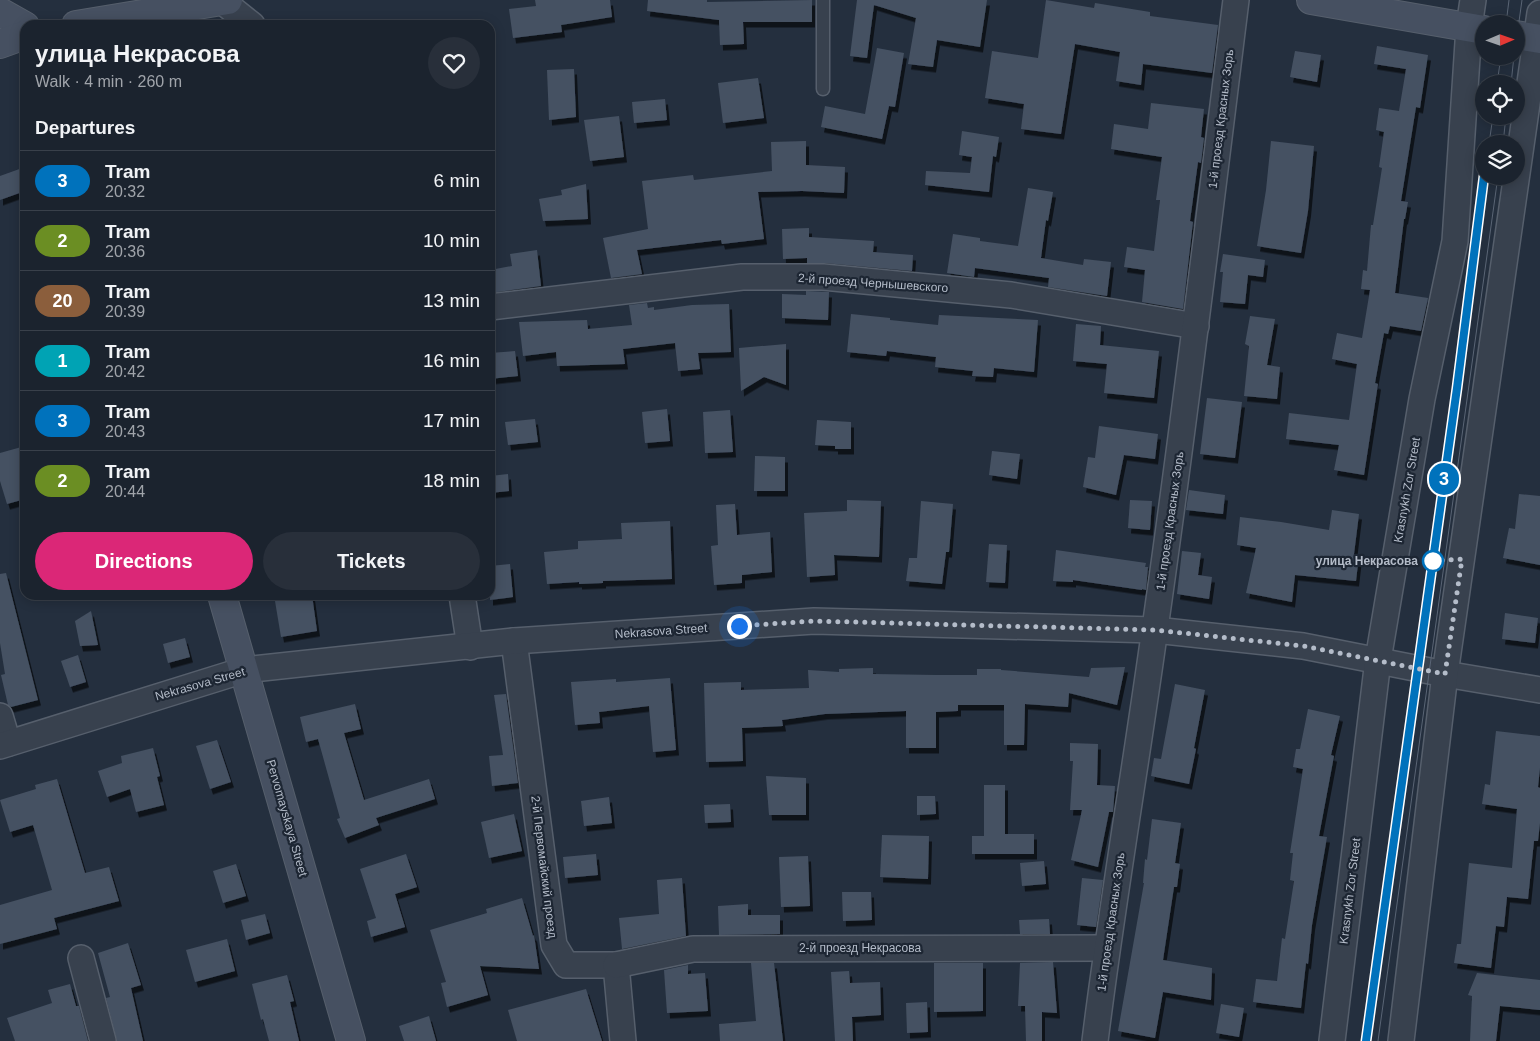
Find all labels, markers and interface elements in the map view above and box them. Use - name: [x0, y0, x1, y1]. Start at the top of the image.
- north arrow: [1475, 15, 1525, 65]
- map controls: [1475, 15, 1525, 185]
- button: heart: [428, 37, 480, 89]
- text: улица Некрасова: [35, 40, 240, 67]
- street label: 1-й проезд Красных Зорь: [1206, 49, 1236, 189]
- text: Walk · 4 min · 260 m: [35, 73, 182, 90]
- button: locate: [1475, 75, 1525, 125]
- text: Departures: [35, 117, 135, 138]
- button: layers: [1475, 135, 1525, 185]
- text: Tram: [105, 161, 150, 182]
- text: 6 min: [434, 170, 480, 191]
- text: 3: [57, 171, 68, 191]
- text: 20:32: [105, 183, 145, 200]
- text: Tram: [105, 221, 150, 242]
- text: 10 min: [423, 230, 480, 251]
- text: 2: [57, 231, 68, 251]
- text: 20:36: [105, 243, 145, 260]
- street label: 2-й проезд Чернышевского: [797, 271, 949, 295]
- text: Tram: [105, 281, 150, 302]
- text: 13 min: [423, 290, 480, 311]
- text: 20: [52, 291, 73, 311]
- text: 20:39: [105, 303, 145, 320]
- text: Tram: [105, 341, 150, 362]
- text: 16 min: [423, 350, 480, 371]
- text: 1: [57, 351, 68, 371]
- text: 20:42: [105, 363, 145, 380]
- text: Tram: [105, 401, 150, 422]
- text: 17 min: [423, 410, 480, 431]
- text: 3: [57, 411, 68, 431]
- text: 20:43: [105, 423, 145, 440]
- street label: Krasnykh Zor Street: [1391, 436, 1423, 544]
- street label: 1-й проезд Красных Зорь: [1153, 451, 1187, 591]
- text: Tram: [105, 461, 150, 482]
- line badge: 3: [1428, 463, 1460, 495]
- text: 3: [1439, 469, 1449, 489]
- text: 18 min: [423, 470, 480, 491]
- text: 2: [57, 471, 68, 491]
- text: 20:44: [105, 483, 145, 500]
- button: Directions: [35, 532, 253, 590]
- button: Tickets: [263, 532, 480, 590]
- marker: улица Некрасова: [1422, 550, 1444, 572]
- place label: улица Некрасова: [1316, 554, 1418, 568]
- your location: [727, 614, 752, 639]
- street label: Nekrasova Street: [614, 621, 708, 641]
- street label: Nekrasova Street: [154, 664, 247, 704]
- street label: Pervomayskaya Street: [264, 758, 311, 879]
- street label: 2-й Первомайский проезд: [528, 795, 560, 939]
- street label: Krasnykh Zor Street: [1337, 837, 1364, 945]
- street label: 1-й проезд Красных Зорь: [1094, 852, 1128, 992]
- street label: 2-й проезд Некрасова: [799, 941, 921, 955]

